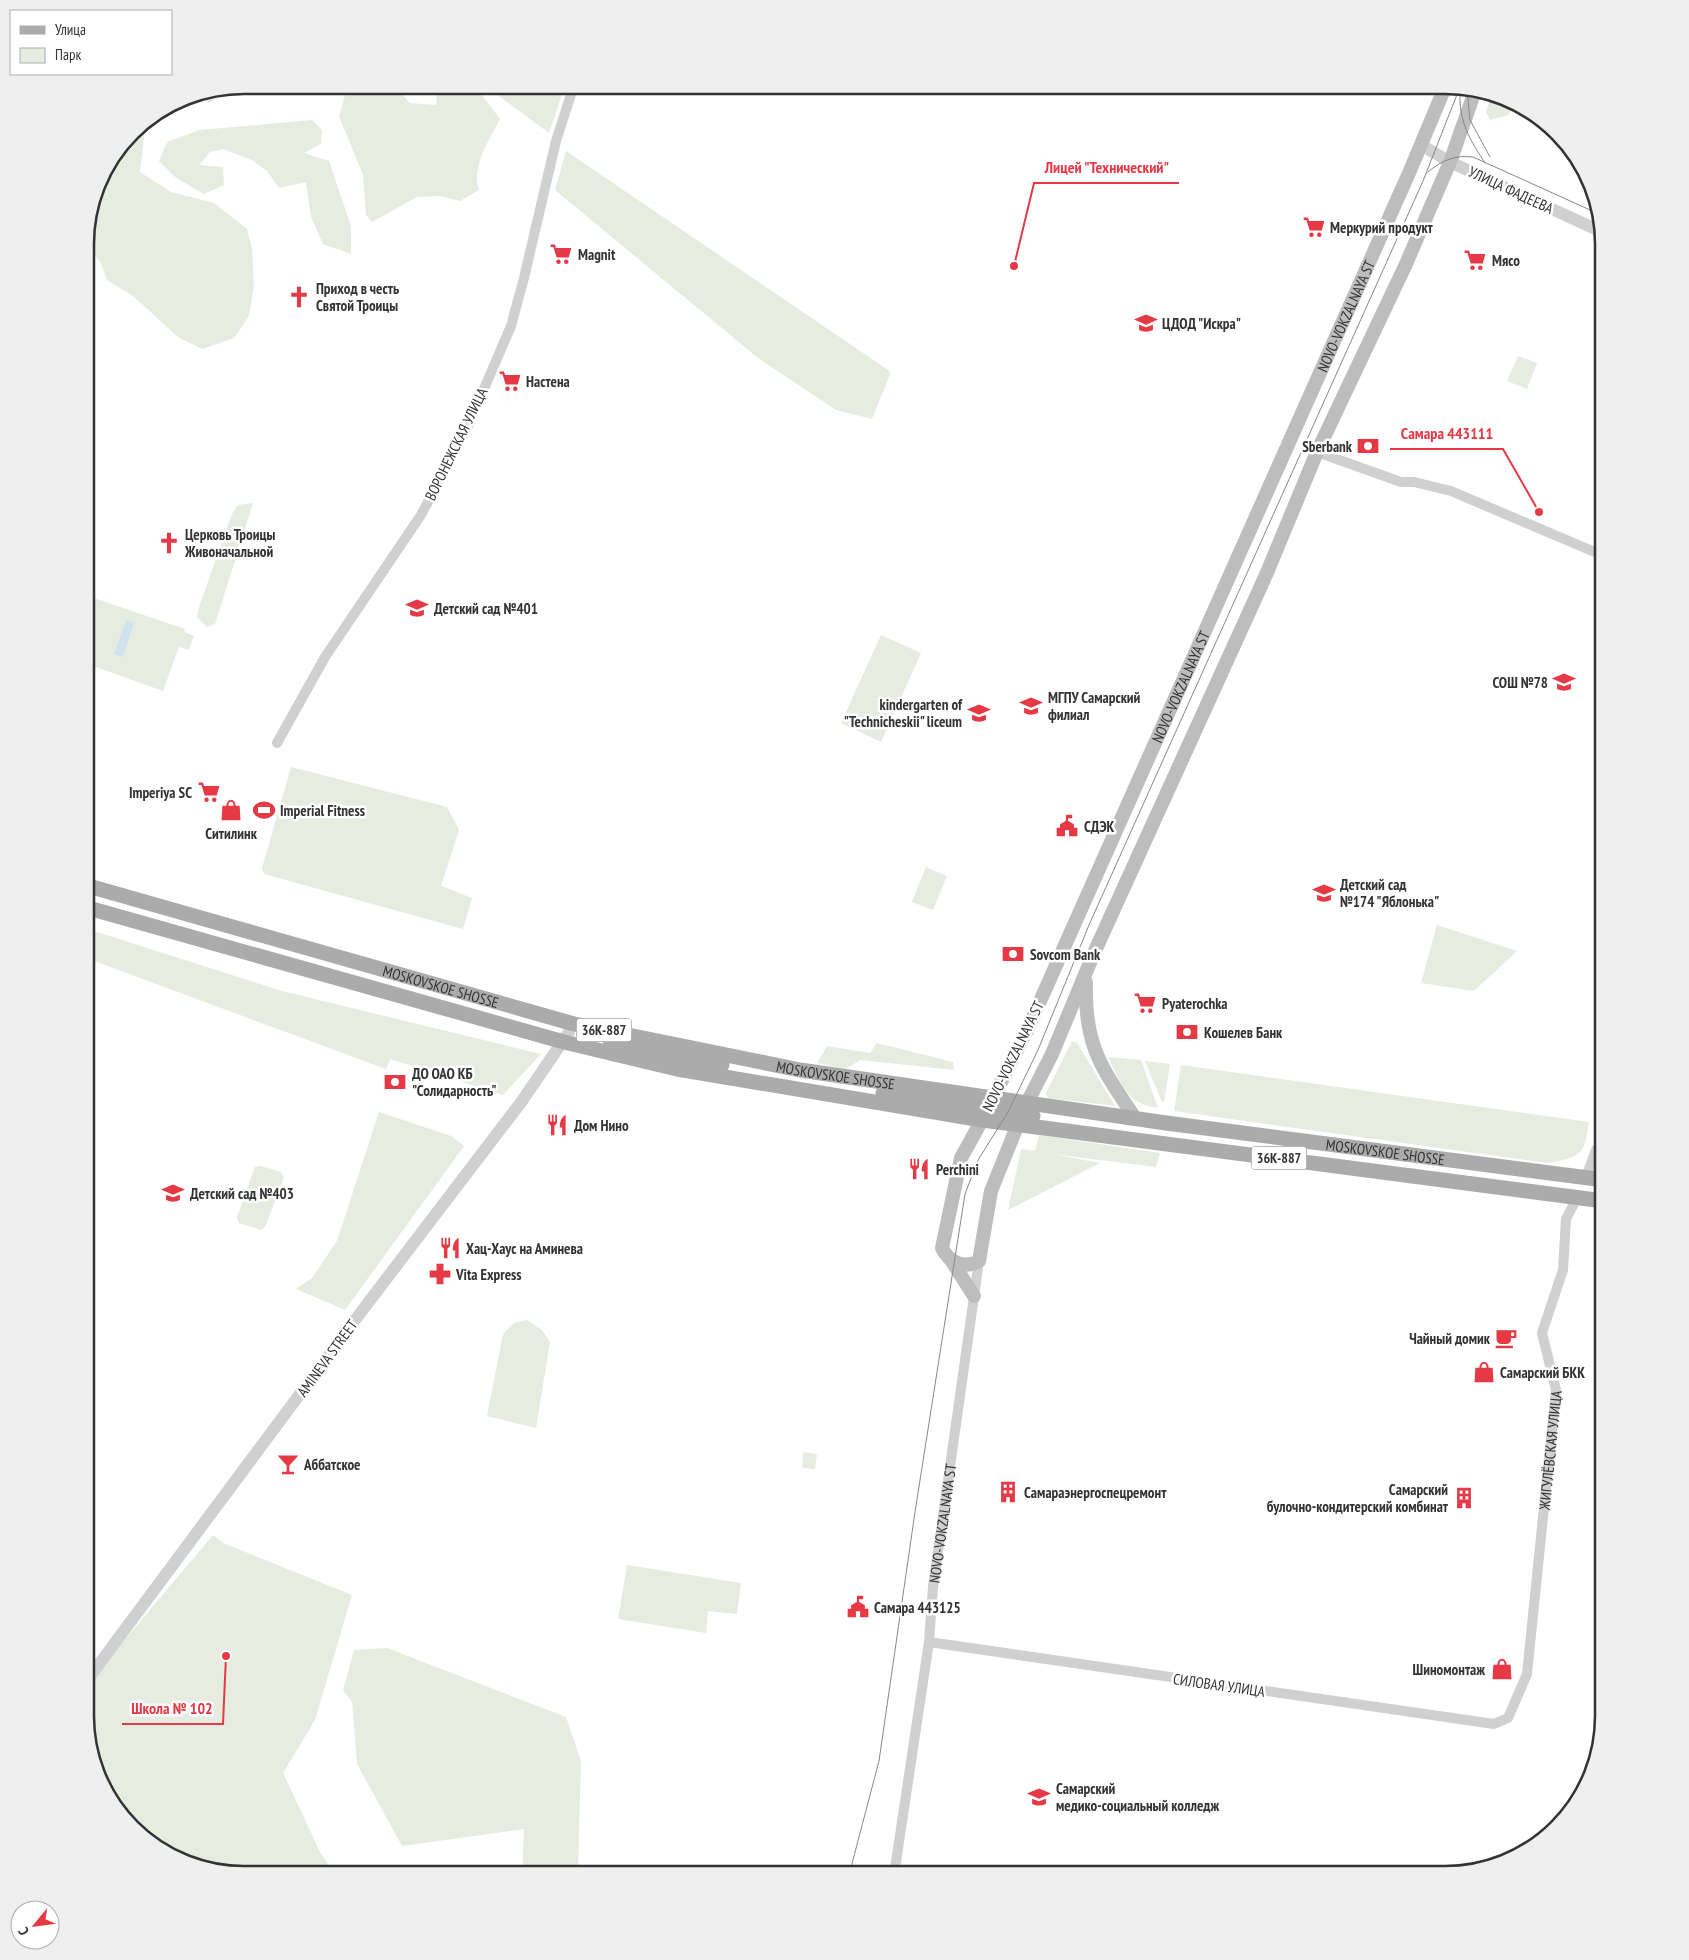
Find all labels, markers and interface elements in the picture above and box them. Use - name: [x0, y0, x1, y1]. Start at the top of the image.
- legend: [10, 10, 172, 75]
- text: Улица: [55, 20, 86, 39]
- text: Парк: [55, 45, 81, 64]
- callout: Лицей "Технический": [1034, 152, 1179, 183]
- text: Лицей "Технический": [1044, 157, 1169, 177]
- street label: УЛИЦА ФАДЕЕВА: [1465, 162, 1557, 218]
- supermarket icon: Меркурий продукт: [1301, 214, 1327, 240]
- place label: Меркурий продукт: [1330, 218, 1434, 237]
- supermarket icon: Magnit: [548, 241, 574, 267]
- place label: Magnit: [578, 245, 616, 264]
- supermarket icon: Мясо: [1462, 247, 1488, 273]
- place label: Мясо: [1492, 251, 1520, 270]
- street label: NOVO-VOKZALNAYA ST: [1312, 257, 1379, 375]
- place label: Приход в честь Святой Троицы: [316, 279, 399, 315]
- church icon: Приход в честь Святой Троицы: [286, 284, 312, 310]
- school or university icon: ЦДОД "Искра": [1133, 310, 1159, 336]
- place label: ЦДОД "Искра": [1162, 314, 1241, 333]
- supermarket icon: Настена: [497, 368, 523, 394]
- place label: Настена: [526, 372, 570, 391]
- street label: ВОРОНЕЖСКАЯ УЛИЦА: [421, 384, 492, 503]
- callout: Самара 443111: [1390, 418, 1503, 449]
- text: Самара 443111: [1401, 423, 1493, 443]
- bank icon: Sberbank: [1355, 433, 1381, 459]
- place label: Sberbank: [1302, 437, 1353, 456]
- place label: Церковь Троицы Живоначальной: [184, 525, 275, 561]
- church icon: Церковь Троицы Живоначальной: [156, 530, 182, 556]
- school or university icon: Детский сад №401: [404, 595, 430, 621]
- place label: Детский сад №401: [434, 599, 538, 618]
- street label: NOVO-VOKZALNAYA ST: [1147, 628, 1213, 745]
- school or university icon: СОШ №78: [1551, 669, 1577, 695]
- place label: СОШ №78: [1492, 673, 1548, 692]
- place label: МГПУ Самарский филиал: [1048, 688, 1141, 724]
- school or university icon: МГПУ Самарский филиал: [1018, 693, 1044, 719]
- place label: kindergarten of "Technicheskii" liceum: [844, 695, 963, 731]
- school or university icon: kindergarten of "Technicheskii" liceum: [966, 700, 992, 726]
- supermarket icon: Imperiya SC: [196, 779, 222, 805]
- place label: Imperiya SC: [129, 783, 192, 802]
- shop icon: Ситилинк: [218, 797, 244, 823]
- sports icon: Imperial Fitness: [251, 797, 277, 823]
- place label: Imperial Fitness: [280, 801, 365, 820]
- public building icon: СДЭК: [1054, 813, 1080, 839]
- place label: СДЭК: [1084, 817, 1115, 836]
- place label: Ситилинк: [205, 824, 258, 843]
- place label: Детский сад №174 "Яблонька": [1340, 875, 1439, 911]
- school or university icon: Детский сад №174 "Яблонька": [1311, 880, 1337, 906]
- bank icon: Sovcom Bank: [1000, 941, 1026, 967]
- place label: Sovcom Bank: [1030, 945, 1101, 964]
- street label: MOSKOVSKOE SHOSSE: [381, 961, 501, 1012]
- supermarket icon: Pyaterochka: [1132, 990, 1158, 1016]
- place label: Pyaterochka: [1162, 994, 1228, 1013]
- street label: NOVO-VOKZALNAYA ST: [978, 998, 1048, 1114]
- road number: 36К-887: [576, 1018, 632, 1042]
- bank icon: Кошелев Банк: [1174, 1019, 1200, 1045]
- place label: Кошелев Банк: [1204, 1023, 1283, 1042]
- street label: MOSKOVSKOE SHOSSE: [775, 1056, 896, 1093]
- place label: ДО ОАО КБ "Солидарность": [412, 1064, 496, 1100]
- bank icon: ДО ОАО КБ "Солидарность": [382, 1069, 408, 1095]
- restaurant icon: Дом Нино: [544, 1112, 570, 1138]
- place label: Дом Нино: [574, 1116, 629, 1135]
- street label: MOSKOVSKOE SHOSSE: [1325, 1134, 1446, 1169]
- road number: 36К-887: [1252, 1146, 1306, 1170]
- restaurant icon: Perchini: [906, 1156, 932, 1182]
- place label: Perchini: [936, 1160, 979, 1179]
- school or university icon: Детский сад №403: [160, 1180, 186, 1206]
- place label: Детский сад №403: [190, 1184, 294, 1203]
- restaurant icon: Хац-Хаус на Аминева: [437, 1235, 463, 1261]
- place label: Хац-Хаус на Аминева: [466, 1239, 583, 1258]
- pharmacy icon: Vita Express: [427, 1261, 453, 1287]
- place label: Vita Express: [455, 1265, 522, 1284]
- street label: AMINEVA STREET: [293, 1315, 362, 1400]
- cafe icon: Чайный домик: [1493, 1325, 1519, 1351]
- place label: Чайный домик: [1409, 1329, 1491, 1348]
- shop icon: Самарский БКК: [1471, 1359, 1497, 1385]
- place label: Самарский БКК: [1500, 1363, 1585, 1382]
- street label: ЖИГУЛЁВСКАЯ УЛИЦА: [1534, 1389, 1565, 1512]
- bar icon: Аббатское: [275, 1451, 301, 1477]
- place label: Аббатское: [303, 1455, 360, 1474]
- street label: NOVO-VOKZALNAYA ST: [924, 1462, 960, 1584]
- building icon: Самараэнергоспецремонт: [995, 1479, 1021, 1505]
- place label: Самарский булочно-кондитерский комбинат: [1267, 1480, 1449, 1516]
- place label: Самараэнергоспецремонт: [1024, 1483, 1167, 1502]
- building icon: Самарский булочно-кондитерский комбинат: [1451, 1485, 1477, 1511]
- public building icon: Самара 443125: [845, 1594, 871, 1620]
- place label: Самара 443125: [874, 1598, 961, 1617]
- shop icon: Шиномонтаж: [1489, 1656, 1515, 1682]
- place label: Шиномонтаж: [1413, 1660, 1485, 1679]
- street label: СИЛОВАЯ УЛИЦА: [1172, 1669, 1267, 1701]
- callout: Школа № 102: [122, 1693, 223, 1724]
- text: Школа № 102: [131, 1698, 213, 1718]
- place label: Самарский медико-социальный колледж: [1056, 1779, 1219, 1815]
- school or university icon: Самарский медико-социальный колледж: [1026, 1784, 1052, 1810]
- north arrow: [10, 1900, 60, 1950]
- text: С: [14, 1924, 33, 1938]

